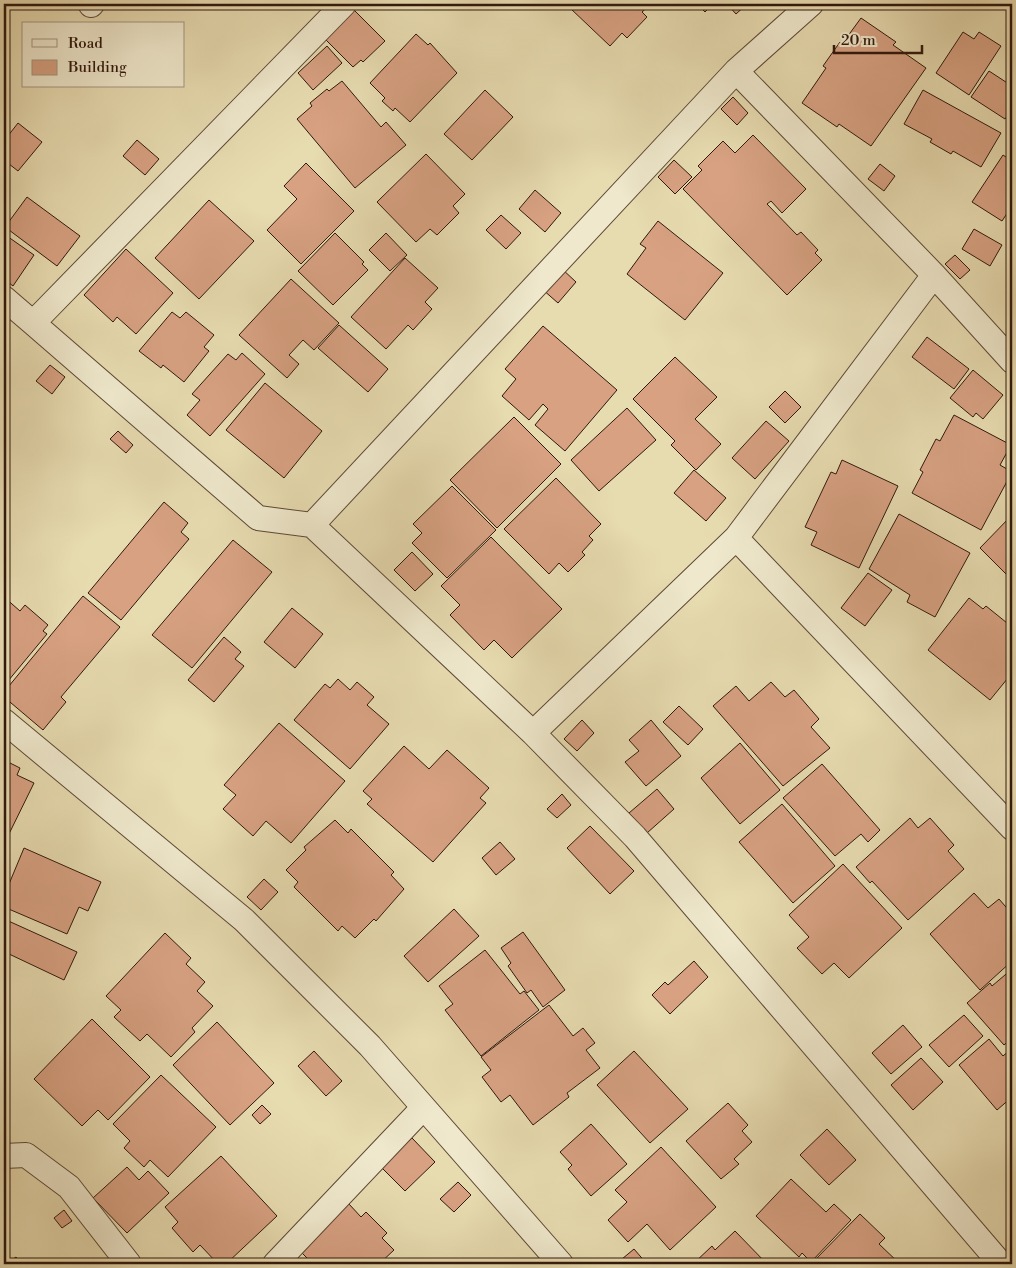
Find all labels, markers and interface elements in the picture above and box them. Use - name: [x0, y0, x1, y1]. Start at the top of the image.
- legend: [22, 22, 185, 88]
- scale bar: [834, 22, 921, 54]
- text: 20 m: [841, 31, 876, 50]
- text: Road: [68, 34, 103, 53]
- text: Building: [67, 58, 127, 77]

